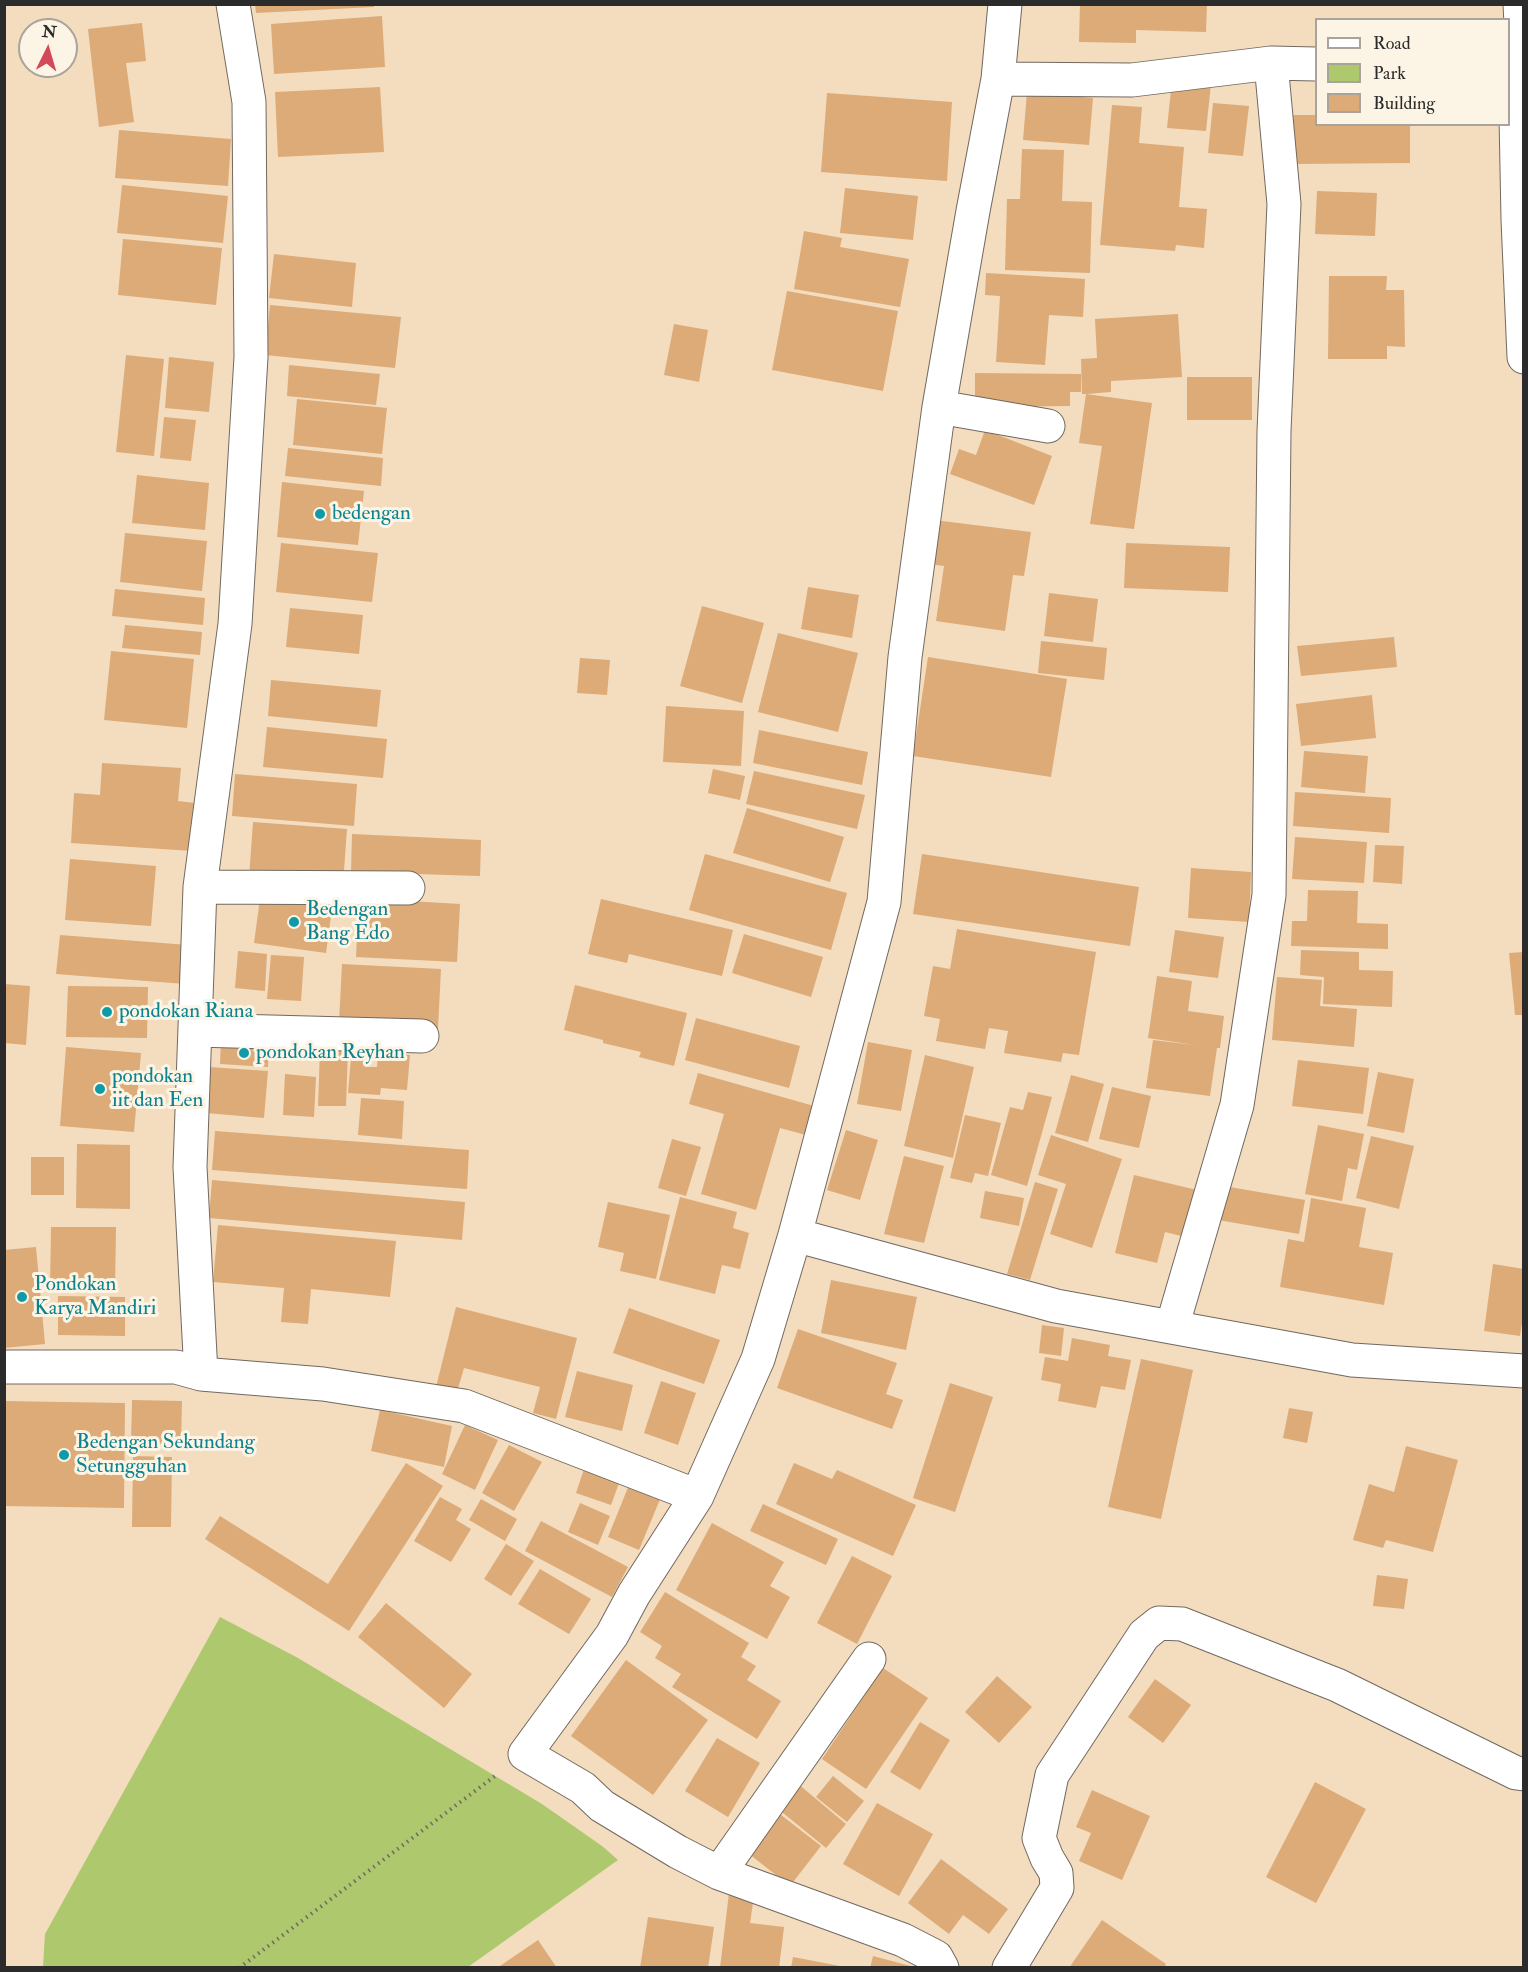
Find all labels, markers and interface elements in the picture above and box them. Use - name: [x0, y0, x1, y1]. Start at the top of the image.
- north arrow: [18, 18, 78, 78]
- legend: [1315, 18, 1510, 126]
- text: N: [41, 21, 57, 43]
- text: Road: [1373, 32, 1411, 55]
- text: Park: [1373, 62, 1406, 85]
- text: Building: [1373, 92, 1435, 115]
- place label: bedengan: [332, 501, 411, 527]
- marker: bedengan: [313, 507, 327, 521]
- place label: Bedengan Bang Edo: [306, 897, 390, 947]
- marker: Bedengan Bang Edo: [287, 915, 301, 929]
- place label: pondokan Riana: [119, 999, 253, 1025]
- marker: pondokan Riana: [100, 1005, 114, 1019]
- place label: pondokan Reyhan: [256, 1040, 405, 1066]
- marker: pondokan Reyhan: [237, 1046, 251, 1060]
- place label: pondokan iit dan Een: [112, 1064, 203, 1114]
- marker: pondokan iit dan Een: [93, 1082, 107, 1096]
- place label: Pondokan Karya Mandiri: [34, 1272, 156, 1322]
- marker: Pondokan Karya Mandiri: [15, 1290, 29, 1304]
- place label: Bedengan Sekundang Setungguhan: [76, 1430, 255, 1480]
- marker: Bedengan Sekundang Setungguhan: [57, 1448, 71, 1462]

